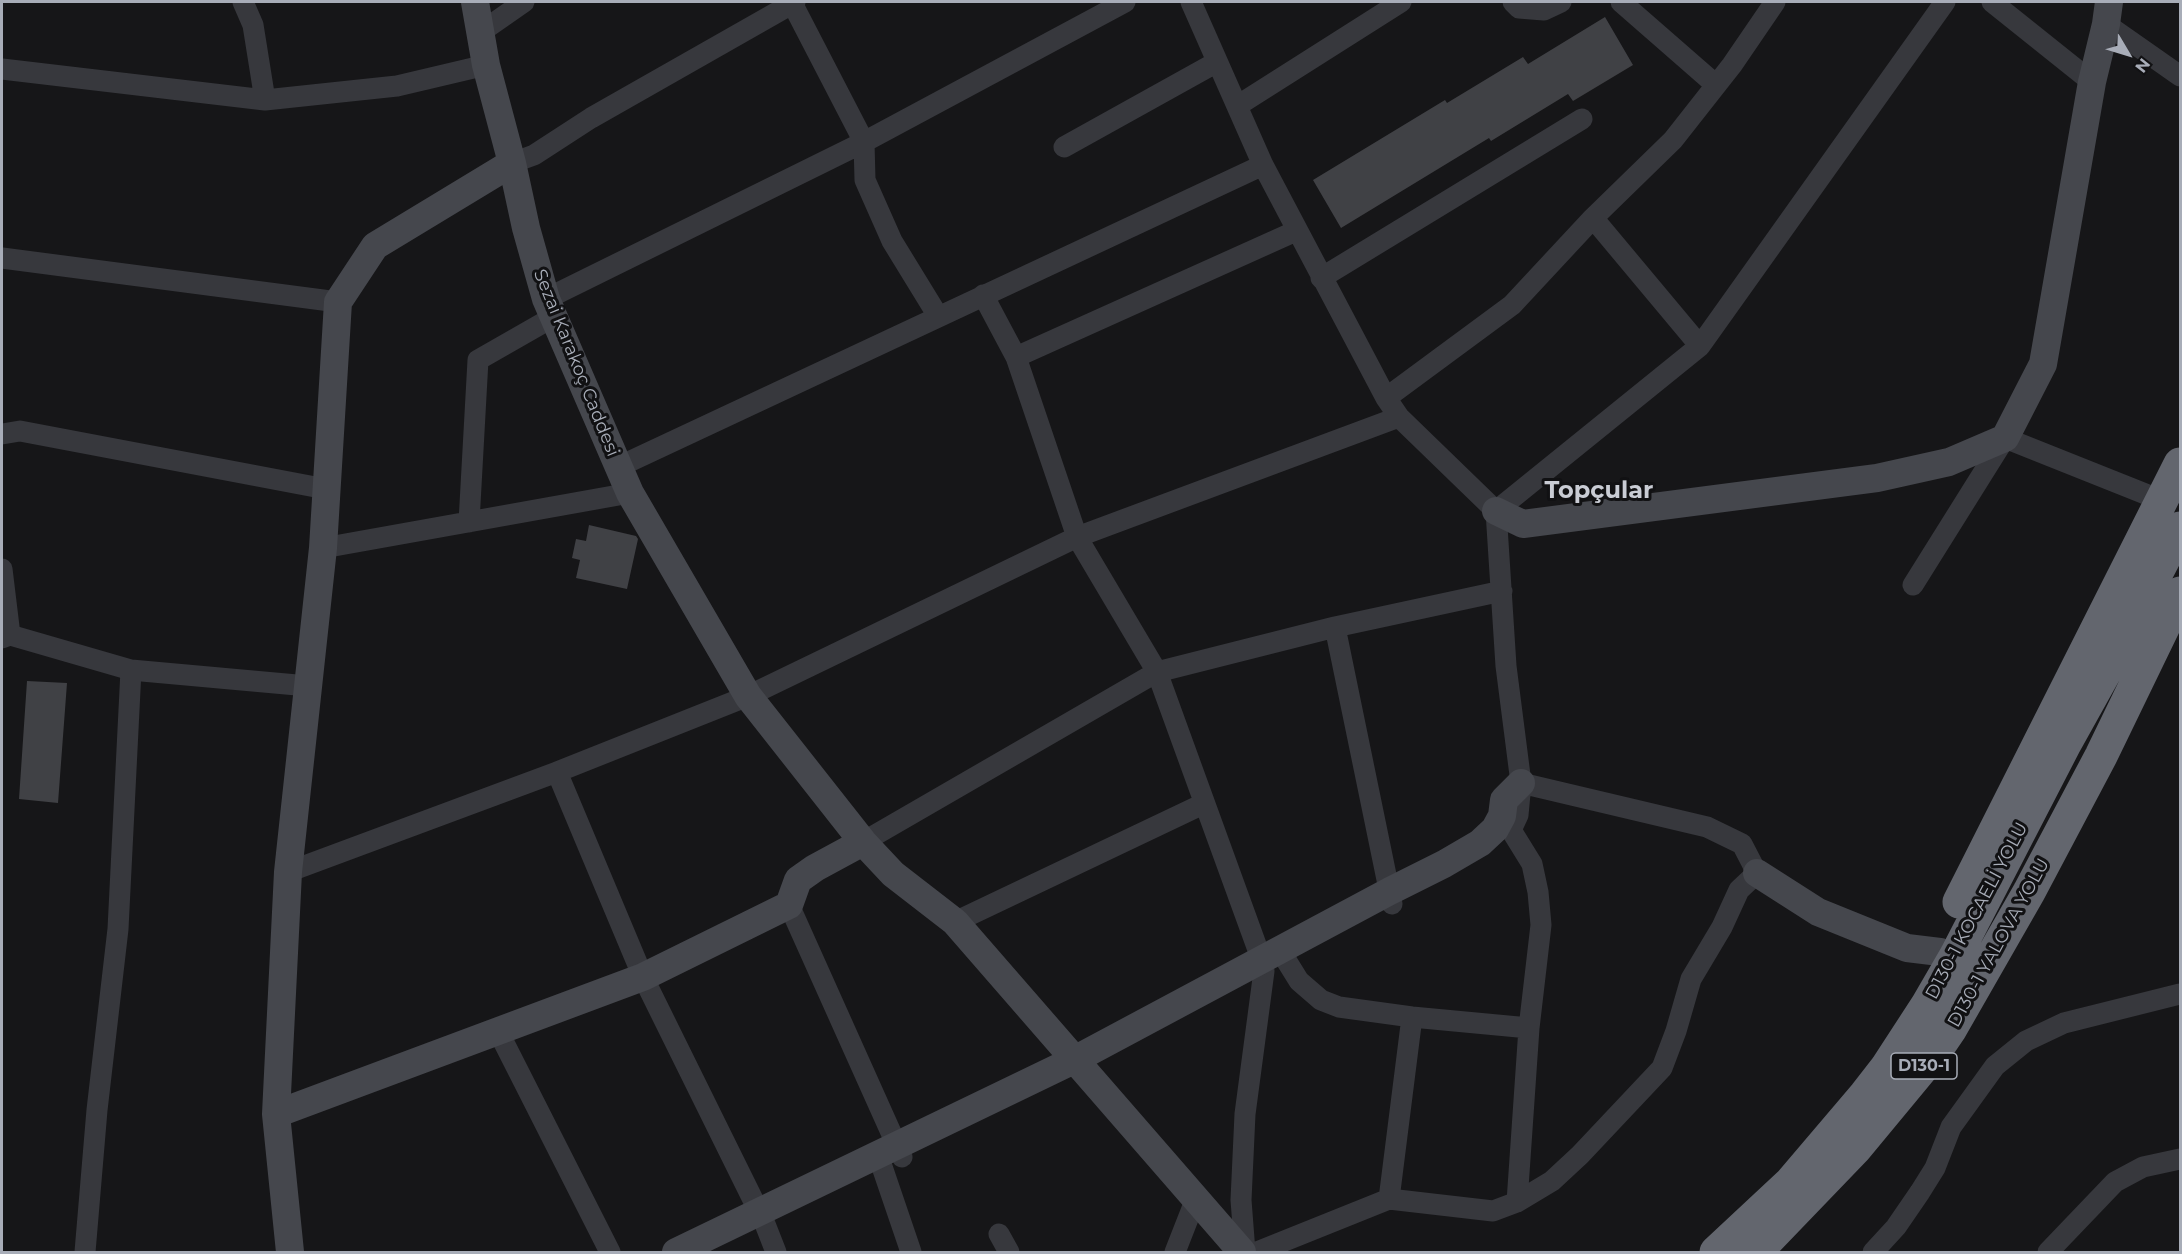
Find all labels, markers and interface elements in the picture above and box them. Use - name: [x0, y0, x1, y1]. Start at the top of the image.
- north arrow: [2098, 24, 2158, 84]
- text: N: [2131, 54, 2154, 76]
- street label: Sezai Karakoç Caddesi: [528, 266, 624, 460]
- district label: Topçular: [1545, 477, 1653, 505]
- street label: D130-1 KOCAELİ YOLU: [1921, 819, 2033, 1003]
- street label: D130-1 YALOVA YOLU: [1944, 855, 2054, 1031]
- road number: D130-1: [1891, 1053, 1957, 1079]

